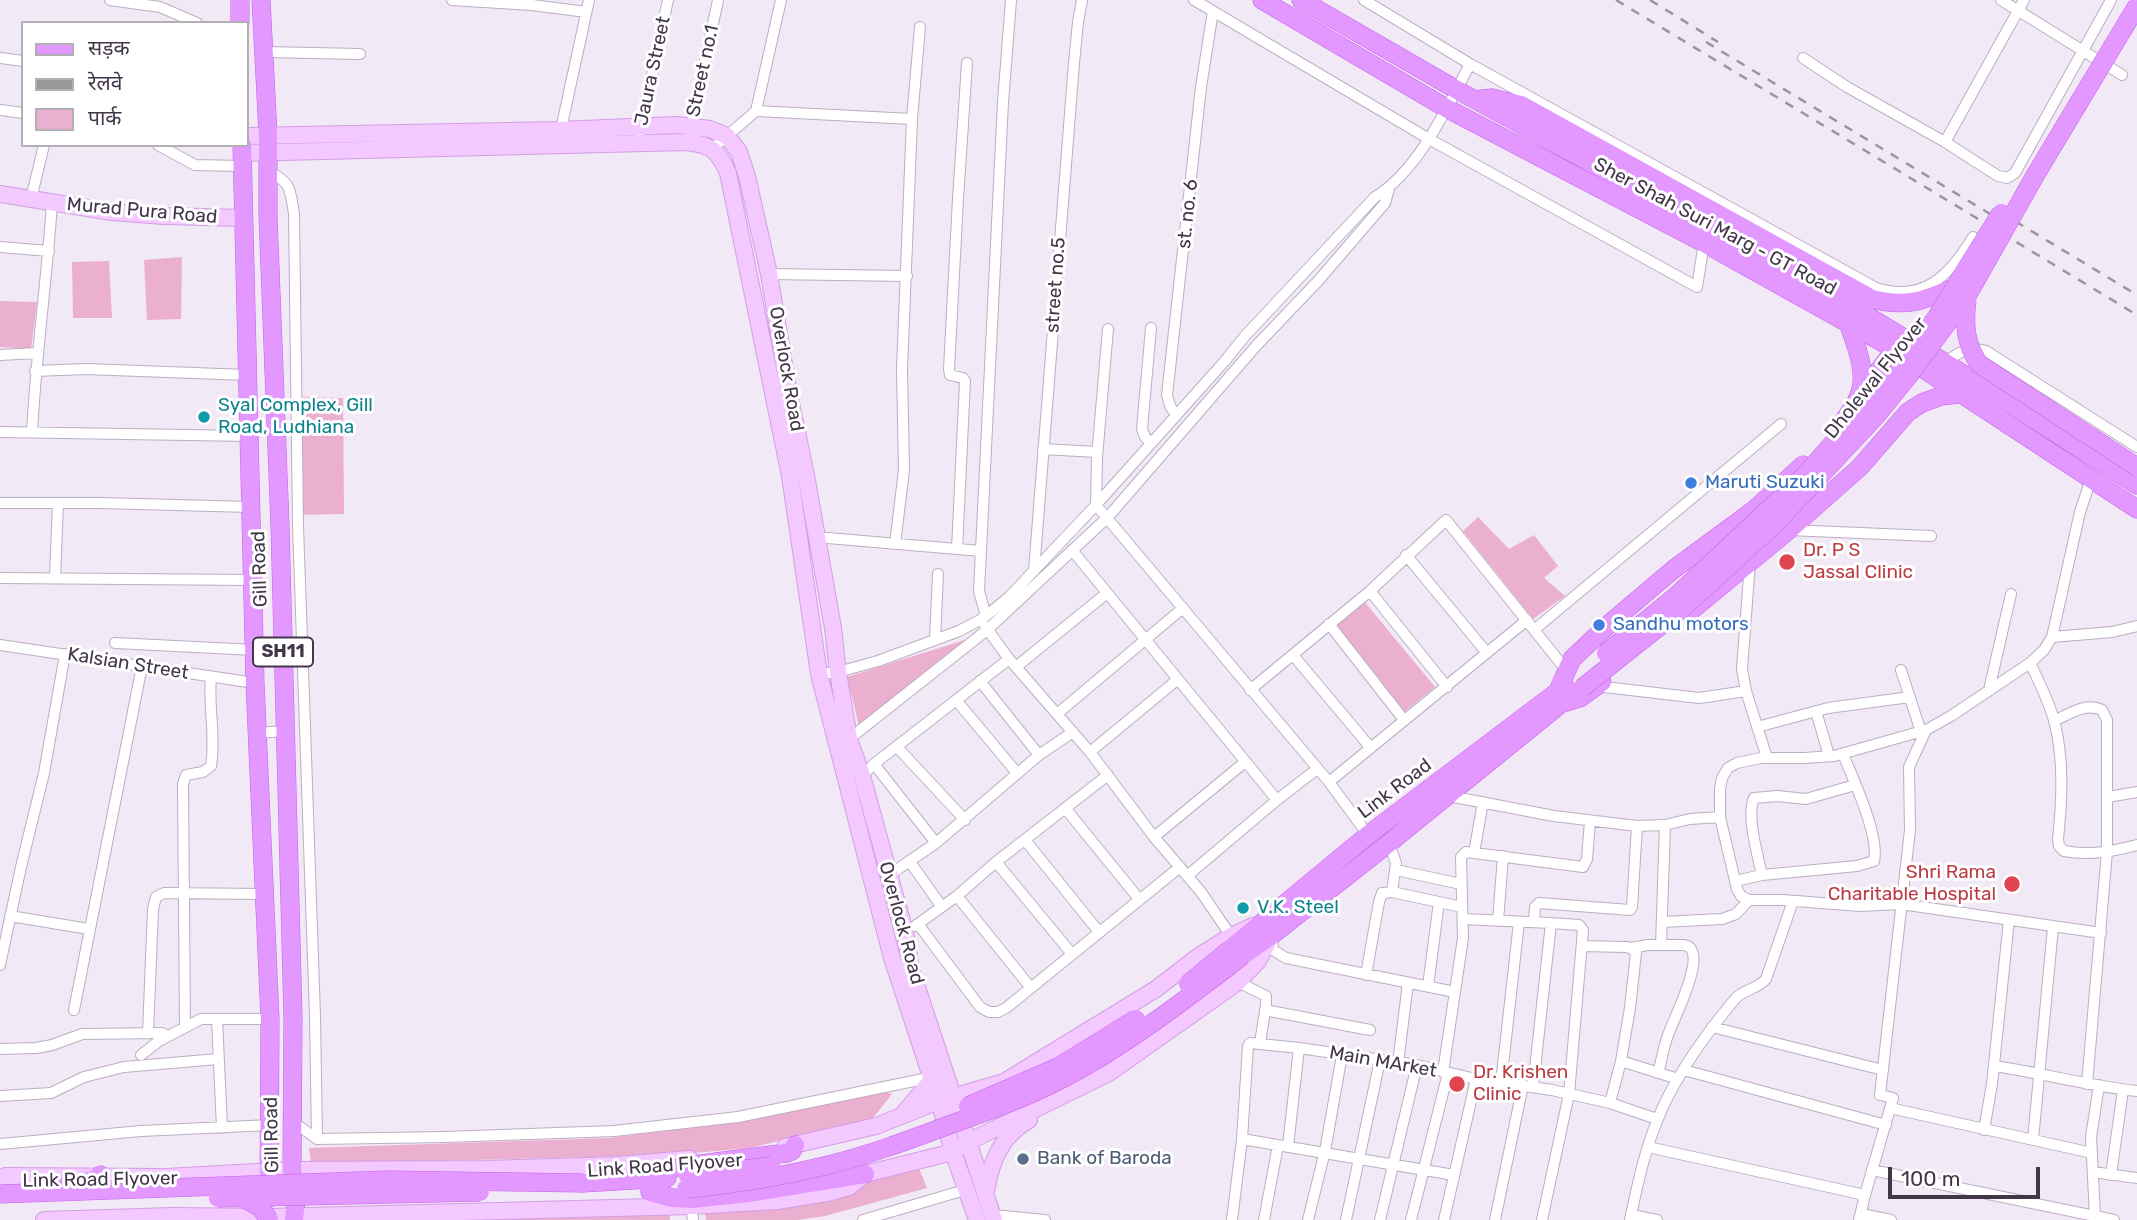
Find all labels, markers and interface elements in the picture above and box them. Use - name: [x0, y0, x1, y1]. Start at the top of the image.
- street label: Jaura Street: [630, 14, 676, 128]
- legend: [21, 21, 248, 147]
- street label: Street no.1: [682, 23, 724, 119]
- text: सड़क: [88, 35, 130, 60]
- text: रेलवे: [88, 70, 123, 95]
- text: पार्क: [88, 105, 122, 130]
- street label: Sher Shah Suri Marg - GT Road: [1590, 153, 1840, 301]
- street label: st. no. 6: [1173, 178, 1203, 250]
- street label: Murad Pura Road: [66, 193, 218, 229]
- street label: street no.5: [1041, 236, 1071, 334]
- street label: Overlock Road: [764, 305, 808, 433]
- street label: Dholewal Flyover: [1820, 313, 1932, 443]
- place label: Syal Complex, Gill Road, Ludhiana: [218, 395, 373, 439]
- marker: Syal Complex, Gill Road, Ludhiana: [196, 409, 212, 425]
- place label: Maruti Suzuki: [1705, 472, 1825, 494]
- marker: Maruti Suzuki: [1683, 475, 1699, 491]
- street label: Gill Road: [247, 530, 273, 608]
- place label: Dr. P S Jassal Clinic: [1803, 540, 1913, 584]
- marker: Dr. P S Jassal Clinic: [1777, 552, 1797, 572]
- place label: Sandhu motors: [1613, 614, 1749, 636]
- marker: Sandhu motors: [1591, 617, 1607, 633]
- road number: SH11: [253, 638, 313, 666]
- street label: Kalsian Street: [66, 643, 190, 685]
- street label: Link Road: [1354, 754, 1436, 824]
- street label: Overlock Road: [874, 859, 928, 987]
- place label: Shri Rama Charitable Hospital: [1828, 862, 1996, 906]
- marker: Shri Rama Charitable Hospital: [2002, 874, 2022, 894]
- place label: V.K. Steel: [1257, 897, 1339, 919]
- marker: V.K. Steel: [1235, 900, 1251, 916]
- street label: Main MArket: [1327, 1041, 1439, 1083]
- place label: Dr. Krishen Clinic: [1473, 1062, 1568, 1106]
- marker: Dr. Krishen Clinic: [1447, 1074, 1467, 1094]
- street label: Gill Road: [260, 1097, 284, 1173]
- place label: Bank of Baroda: [1037, 1148, 1172, 1170]
- street label: Link Road Flyover: [587, 1149, 743, 1183]
- marker: Bank of Baroda: [1015, 1151, 1031, 1167]
- scale bar: [1892, 1154, 2044, 1198]
- text: 100 m: [1901, 1166, 1960, 1191]
- street label: Link Road Flyover: [22, 1167, 178, 1193]

